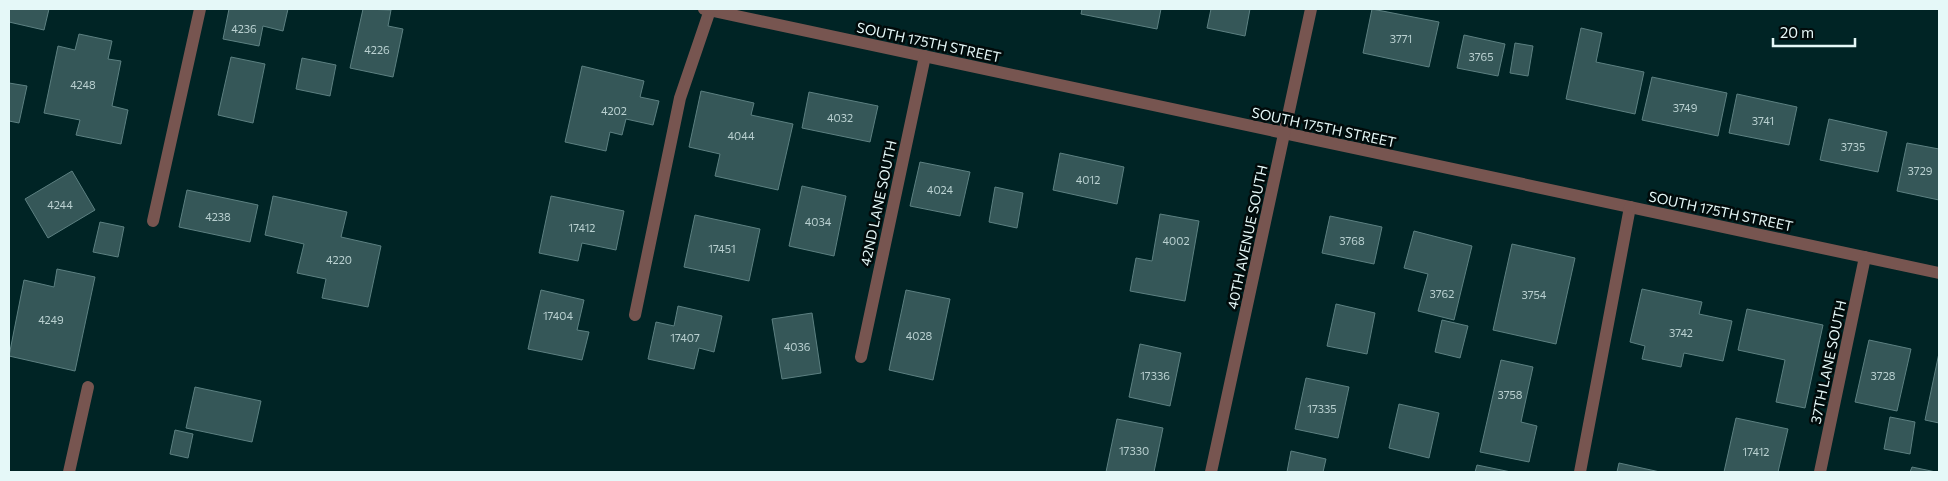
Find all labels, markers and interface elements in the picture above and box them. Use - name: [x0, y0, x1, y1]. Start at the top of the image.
- scale bar: [1773, 15, 1856, 47]
- street label: SOUTH 175TH STREET: [855, 18, 1003, 66]
- house number: 4236: [231, 22, 257, 35]
- text: 20 m: [1780, 23, 1814, 41]
- house number: 3771: [1390, 32, 1412, 45]
- house number: 4226: [364, 43, 390, 56]
- house number: 3765: [1468, 50, 1494, 63]
- house number: 4248: [70, 78, 96, 91]
- house number: 3749: [1673, 101, 1698, 114]
- street label: SOUTH 175TH STREET: [1250, 103, 1398, 151]
- house number: 4202: [601, 104, 627, 117]
- house number: 4032: [827, 111, 853, 124]
- house number: 3741: [1752, 114, 1774, 127]
- house number: 4044: [728, 129, 755, 142]
- street label: 42ND LANE SOUTH: [856, 139, 900, 267]
- house number: 3735: [1841, 140, 1865, 153]
- street label: 40TH AVENUE SOUTH: [1223, 163, 1271, 311]
- house number: 3729: [1908, 164, 1933, 177]
- house number: 4012: [1076, 173, 1100, 186]
- house number: 4024: [927, 183, 954, 196]
- street label: SOUTH 175TH STREET: [1647, 187, 1795, 235]
- house number: 4244: [47, 198, 73, 211]
- house number: 4238: [205, 210, 231, 223]
- house number: 4034: [805, 215, 832, 228]
- house number: 17412: [569, 221, 595, 234]
- house number: 4002: [1162, 234, 1190, 247]
- house number: 3768: [1339, 234, 1365, 247]
- house number: 17451: [708, 242, 736, 255]
- house number: 4220: [326, 253, 352, 266]
- house number: 3762: [1430, 287, 1454, 300]
- house number: 3754: [1522, 288, 1547, 301]
- street label: 37TH LANE SOUTH: [1807, 299, 1849, 425]
- house number: 17404: [543, 309, 574, 322]
- house number: 4249: [38, 313, 64, 326]
- house number: 3742: [1669, 326, 1693, 339]
- house number: 4028: [906, 329, 933, 342]
- house number: 17407: [670, 331, 700, 344]
- house number: 4036: [784, 340, 811, 353]
- house number: 17336: [1140, 369, 1170, 382]
- house number: 3728: [1871, 369, 1896, 382]
- house number: 3758: [1497, 388, 1523, 401]
- house number: 17335: [1307, 402, 1337, 415]
- house number: 17330: [1119, 444, 1149, 457]
- house number: 17412: [1743, 445, 1769, 458]

